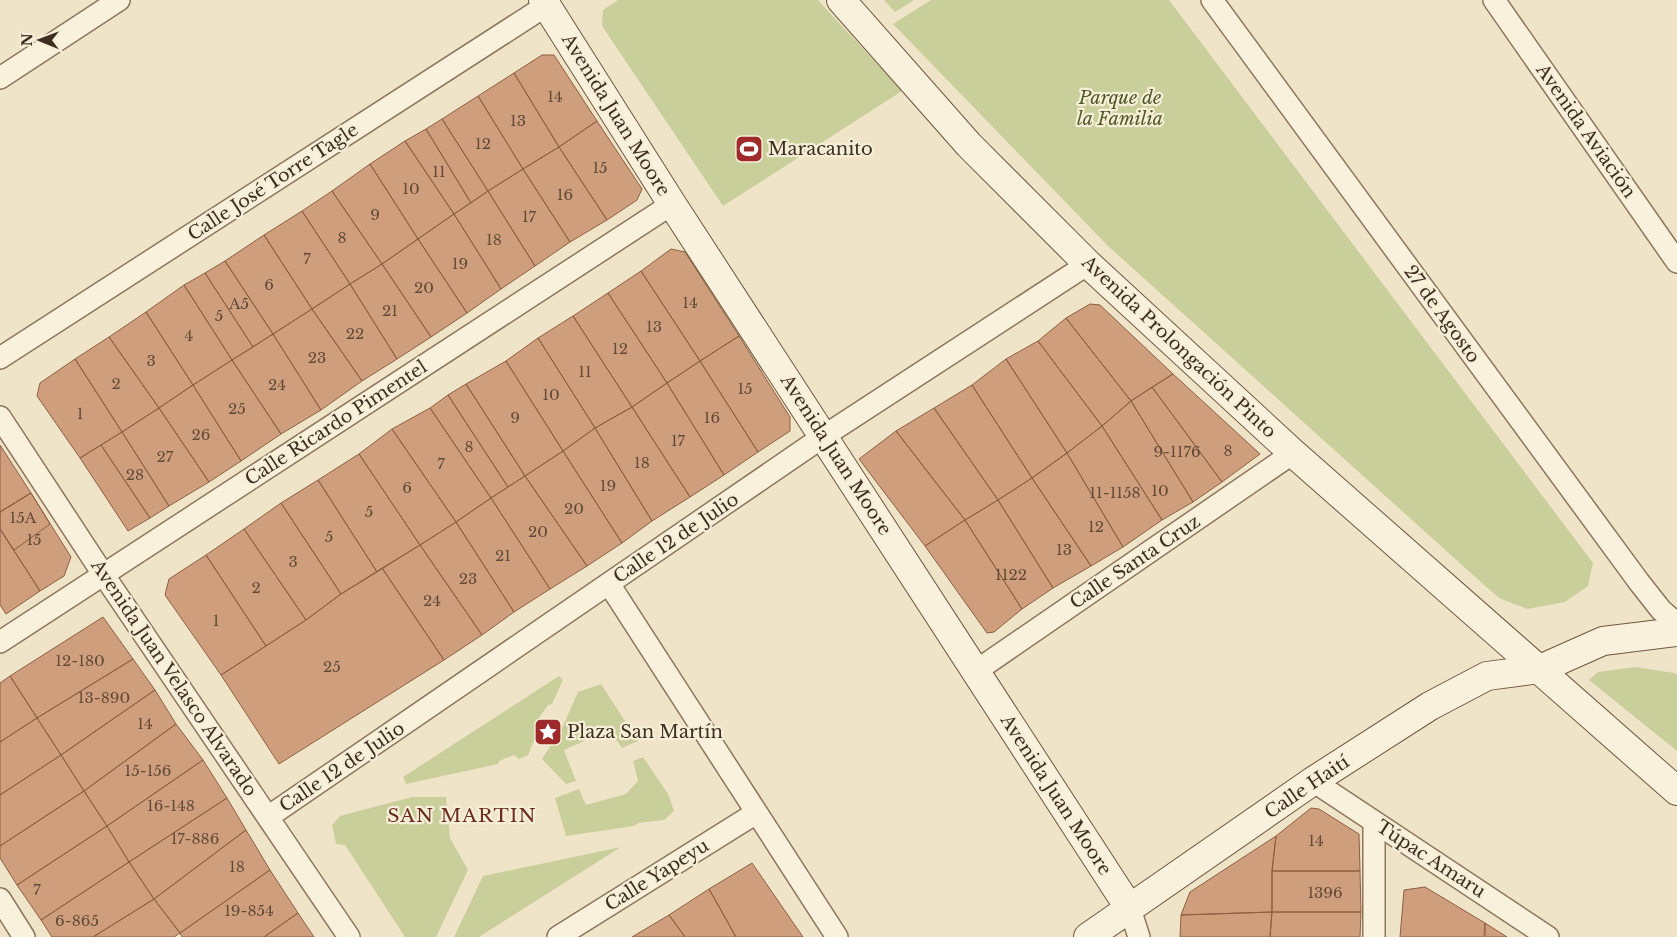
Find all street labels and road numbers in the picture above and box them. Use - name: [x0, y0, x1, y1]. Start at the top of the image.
- street label: Avenida Juan Moore: [557, 29, 675, 200]
- street label: Avenida Aviación: [1531, 59, 1640, 202]
- street label: Calle José Torre Tagle: [184, 119, 362, 245]
- street label: Avenida Prolongación Pinto: [1077, 251, 1281, 443]
- street label: 27 de Agosto: [1399, 261, 1485, 367]
- street label: Calle Ricardo Pimentel: [241, 356, 431, 490]
- street label: Avenida Juan Moore: [775, 370, 896, 539]
- street label: Calle 12 de Julio: [609, 488, 743, 588]
- street label: Calle Santa Cruz: [1066, 510, 1204, 614]
- street label: Avenida Juan Velasco Alvarado: [86, 555, 262, 800]
- street label: Avenida Juan Moore: [995, 710, 1116, 879]
- street label: Calle 12 de Julio: [275, 717, 409, 817]
- street label: Calle Haití: [1261, 750, 1354, 823]
- street label: Túpac Amaru: [1372, 816, 1490, 902]
- street label: Calle Yapeyu: [601, 834, 713, 916]

